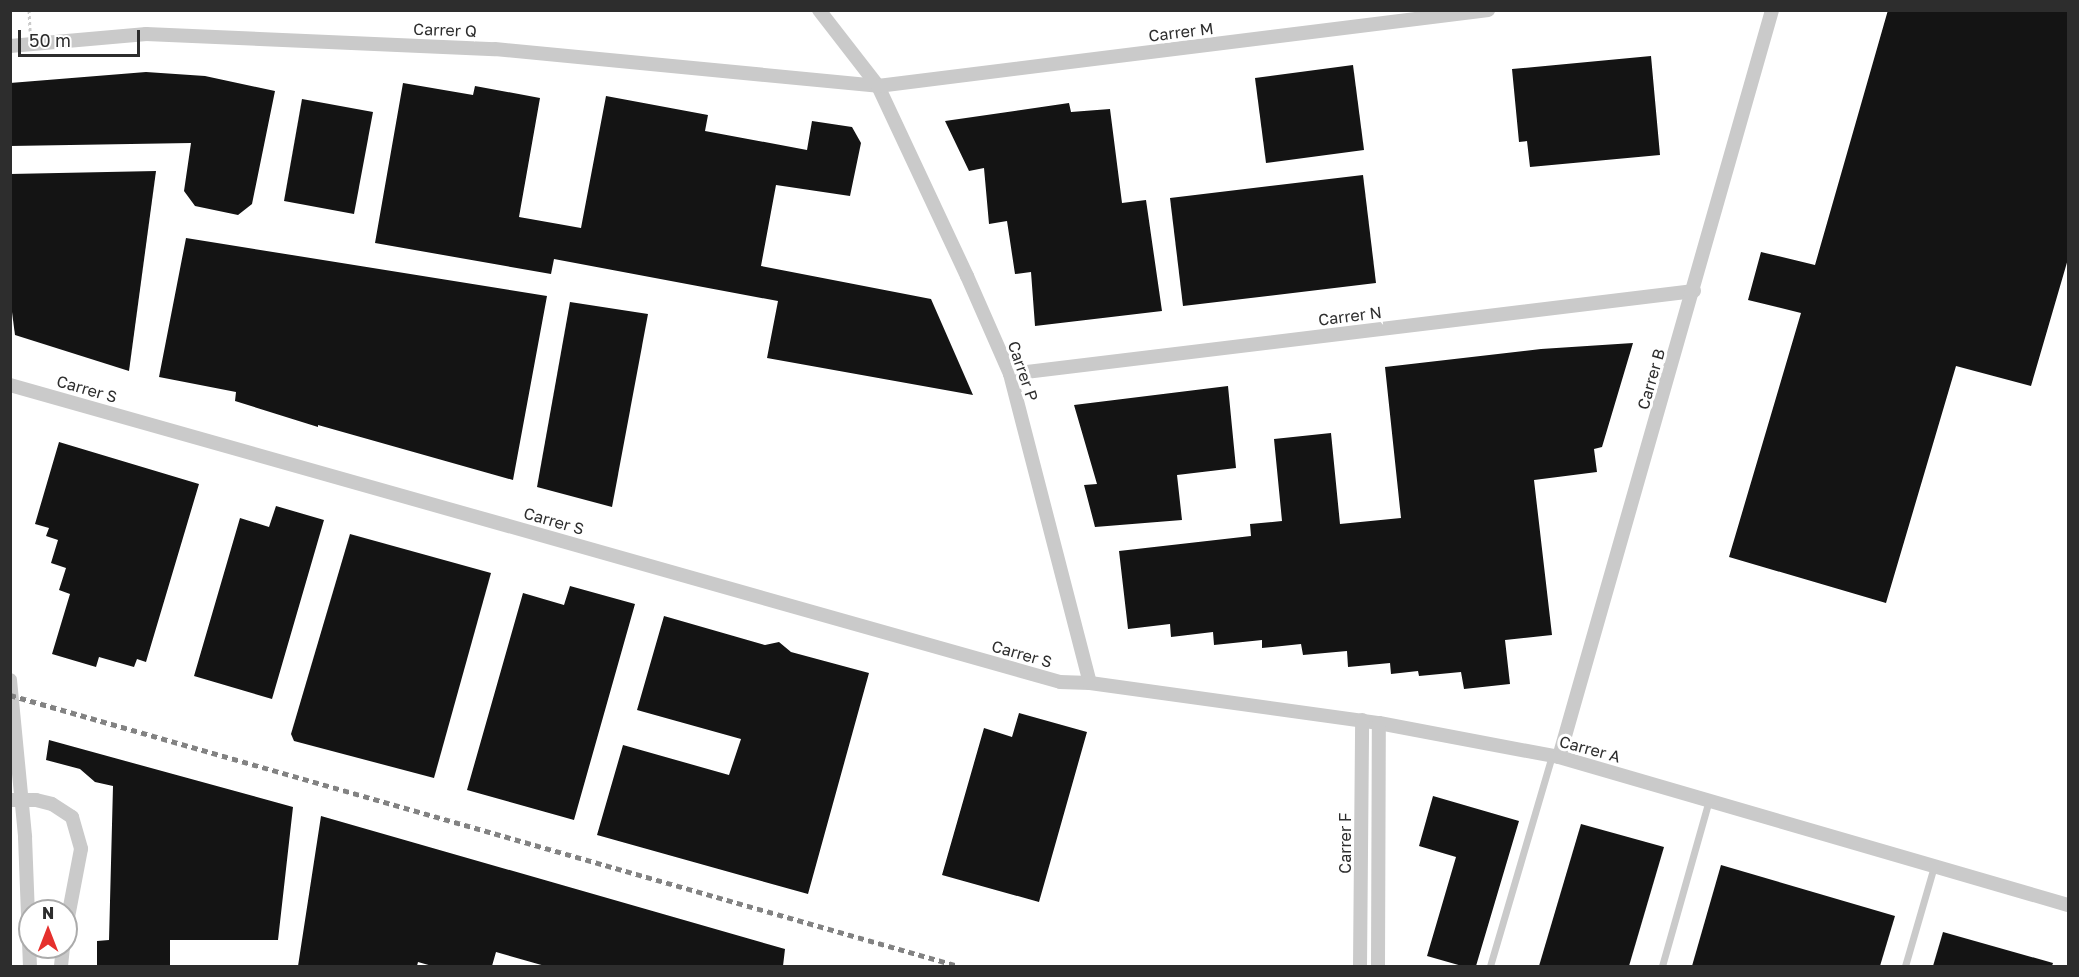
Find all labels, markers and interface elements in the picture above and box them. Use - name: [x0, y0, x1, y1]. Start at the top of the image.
- scale bar: [21, 18, 142, 56]
- street label: Carrer M: [1147, 18, 1215, 46]
- street label: Carrer Q: [413, 19, 477, 41]
- text: 50 m: [29, 29, 71, 51]
- street label: Carrer N: [1317, 303, 1383, 329]
- street label: Carrer P: [1004, 338, 1042, 404]
- street label: Carrer B: [1633, 346, 1669, 412]
- street label: Carrer S: [55, 371, 119, 407]
- street label: Carrer S: [522, 503, 586, 539]
- street label: Carrer S: [990, 636, 1054, 672]
- street label: Carrer A: [1557, 732, 1623, 766]
- street label: Carrer F: [1335, 812, 1355, 874]
- north arrow: [18, 899, 78, 959]
- text: N: [42, 903, 54, 923]

